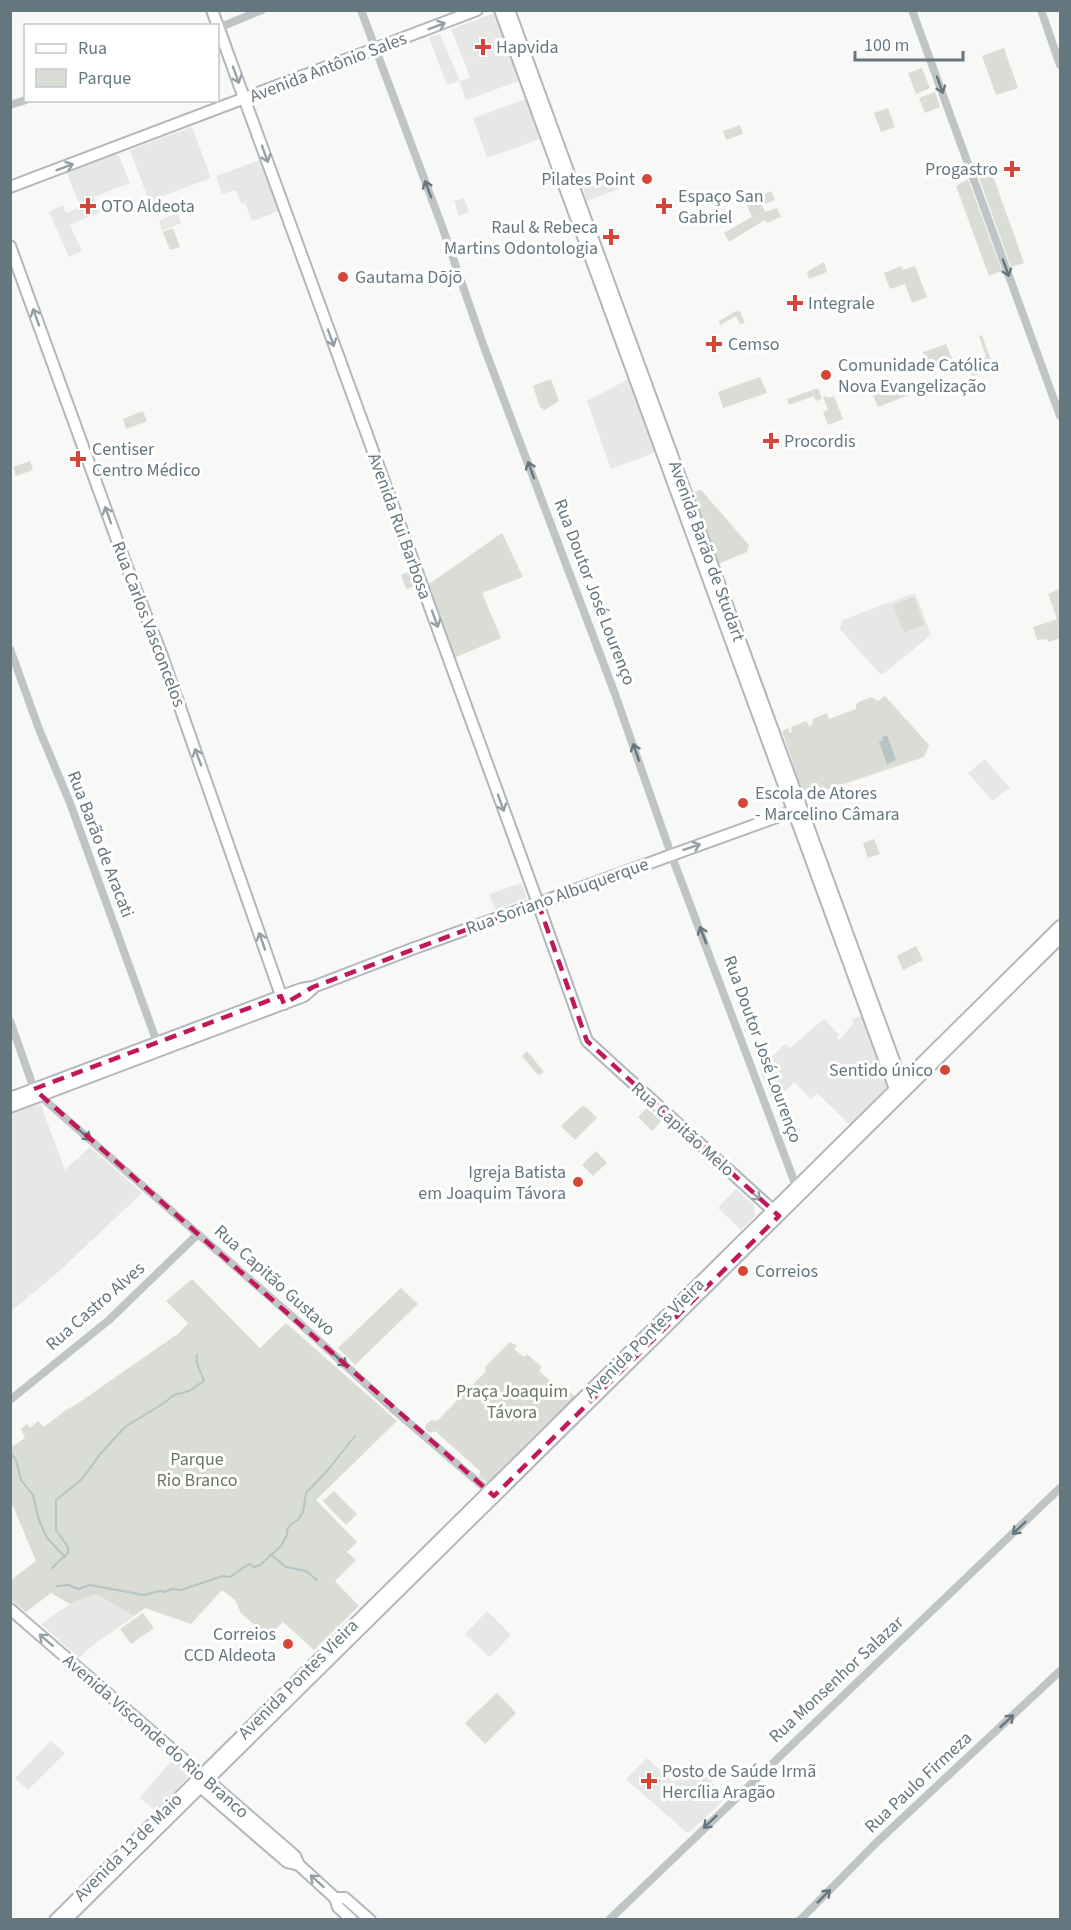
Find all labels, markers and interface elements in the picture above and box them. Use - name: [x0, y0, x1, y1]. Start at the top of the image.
- one-way arrow: [427, 19, 446, 30]
- legend: [24, 24, 219, 102]
- scale bar: [855, 24, 963, 62]
- street label: Avenida Antônio Sales: [246, 26, 410, 109]
- text: 100 m: [864, 33, 909, 58]
- place label: Hapvida: [496, 35, 559, 60]
- text: Rua: [78, 36, 107, 61]
- marker: Hapvida: [474, 38, 492, 56]
- one-way arrow: [231, 65, 242, 83]
- text: Parque: [78, 66, 131, 91]
- one-way arrow: [935, 75, 946, 94]
- one-way arrow: [260, 144, 271, 163]
- place label: Progastro: [925, 157, 998, 182]
- marker: Progastro: [1003, 160, 1021, 178]
- one-way arrow: [55, 161, 74, 172]
- place label: Pilates Point: [541, 167, 635, 192]
- marker: Pilates Point: [640, 172, 654, 186]
- one-way arrow: [422, 180, 433, 199]
- place label: Espaço San Gabriel: [678, 184, 764, 230]
- place label: OTO Aldeota: [101, 194, 195, 219]
- marker: OTO Aldeota: [79, 197, 97, 215]
- marker: Espaço San Gabriel: [655, 197, 673, 215]
- place label: Raul & Rebeca Martins Odontologia: [444, 215, 598, 261]
- marker: Raul & Rebeca Martins Odontologia: [602, 228, 620, 246]
- one-way arrow: [1002, 258, 1013, 277]
- place label: Gautama Dōjō: [355, 265, 462, 290]
- marker: Gautama Dōjō: [336, 270, 350, 284]
- place label: Integrale: [808, 291, 875, 316]
- marker: Integrale: [786, 294, 804, 312]
- one-way arrow: [30, 308, 41, 327]
- one-way arrow: [327, 328, 338, 347]
- place label: Cemso: [728, 332, 779, 357]
- marker: Cemso: [705, 335, 723, 353]
- place label: Comunidade Católica Nova Evangelização: [838, 353, 999, 399]
- marker: Comunidade Católica Nova Evangelização: [819, 368, 833, 382]
- place label: Procordis: [784, 429, 856, 454]
- marker: Procordis: [762, 432, 780, 450]
- place label: Centiser Centro Médico: [92, 437, 201, 483]
- street label: Avenida Rui Barbosa: [361, 449, 438, 603]
- marker: Centiser Centro Médico: [69, 450, 87, 468]
- street label: Avenida Barão de Studart: [662, 457, 751, 645]
- one-way arrow: [525, 461, 536, 480]
- street label: Rua Doutor José Lourenço: [547, 495, 642, 689]
- one-way arrow: [102, 506, 113, 525]
- street label: Rua Carlos Vasconcelos: [105, 538, 192, 710]
- one-way arrow: [430, 609, 441, 628]
- one-way arrow: [629, 743, 640, 761]
- one-way arrow: [191, 748, 202, 766]
- street label: Rua Barão de Aracati: [61, 767, 140, 921]
- place label: Escola de Atores - Marcelino Câmara: [755, 781, 900, 827]
- one-way arrow: [497, 793, 508, 811]
- marker: Escola de Atores - Marcelino Câmara: [736, 796, 750, 810]
- one-way arrow: [682, 840, 701, 851]
- street label: Rua Soriano Albuquerque: [462, 852, 652, 941]
- one-way arrow: [697, 926, 708, 944]
- one-way arrow: [256, 932, 267, 951]
- street label: Rua Doutor José Lourenço: [717, 952, 808, 1146]
- place label: Sentido único: [829, 1058, 933, 1083]
- marker: Sentido único: [938, 1063, 952, 1077]
- street label: Rua Capitão Melo: [626, 1076, 740, 1182]
- one-way arrow: [76, 1127, 91, 1141]
- place label: Igreja Batista em Joaquim Távora: [418, 1160, 566, 1206]
- marker: Igreja Batista em Joaquim Távora: [571, 1175, 585, 1189]
- one-way arrow: [746, 1187, 761, 1201]
- street label: Rua Capitão Gustavo: [208, 1219, 341, 1342]
- street label: Rua Castro Alves: [40, 1256, 150, 1356]
- place label: Correios: [755, 1259, 818, 1284]
- marker: Correios: [736, 1264, 750, 1278]
- street label: Avenida Pontes Vieira: [579, 1273, 710, 1404]
- one-way arrow: [333, 1353, 348, 1367]
- park label: Praça Joaquim Távora: [456, 1379, 568, 1425]
- park label: Parque Rio Branco: [157, 1447, 237, 1493]
- one-way arrow: [1011, 1521, 1026, 1536]
- street label: Rua Monsenhor Salazar: [763, 1610, 910, 1749]
- street label: Avenida Pontes Vieira: [233, 1614, 364, 1745]
- place label: Correios CCD Aldeota: [184, 1622, 276, 1668]
- one-way arrow: [39, 1633, 54, 1647]
- marker: Correios CCD Aldeota: [281, 1637, 295, 1651]
- street label: Avenida Visconde do Rio Branco: [57, 1648, 254, 1824]
- one-way arrow: [999, 1713, 1014, 1728]
- street label: Rua Paulo Firmeza: [859, 1726, 978, 1839]
- place label: Posto de Saúde Irmã Hercília Aragão: [662, 1759, 816, 1805]
- marker: Posto de Saúde Irmã Hercília Aragão: [640, 1772, 658, 1790]
- street label: Avenida 13 de Maio: [69, 1788, 188, 1907]
- one-way arrow: [703, 1815, 718, 1829]
- one-way arrow: [309, 1875, 325, 1888]
- one-way arrow: [816, 1889, 831, 1903]

